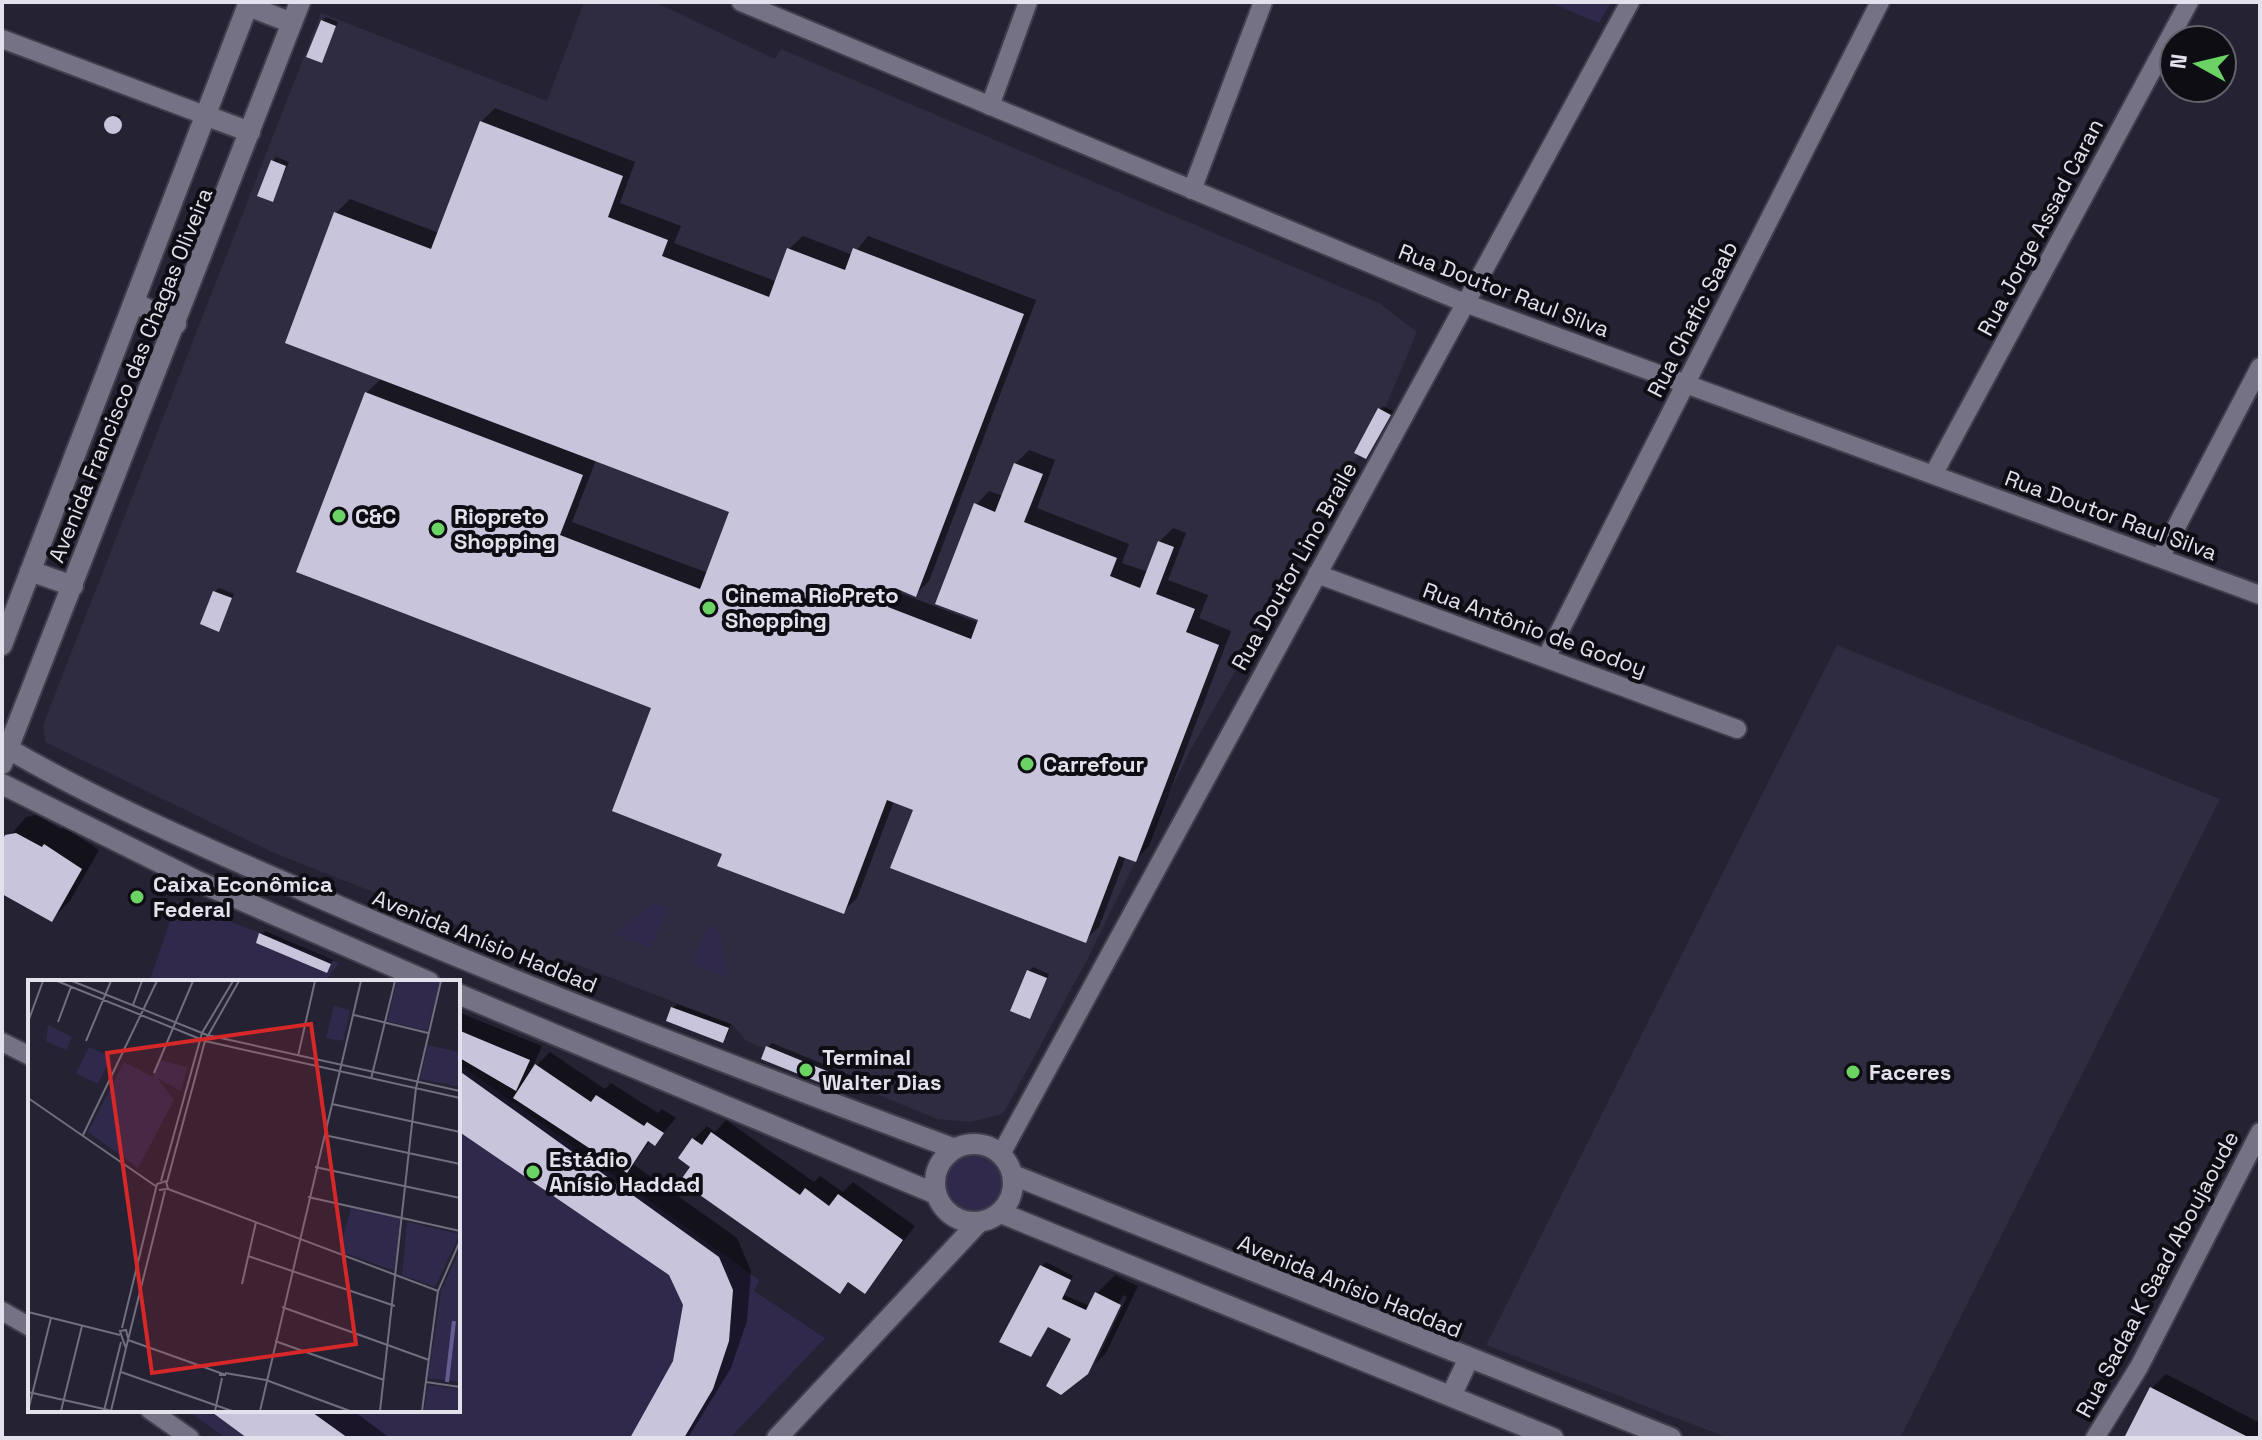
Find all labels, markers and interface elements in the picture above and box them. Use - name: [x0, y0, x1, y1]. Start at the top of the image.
- north arrow: [2158, 24, 2238, 104]
- text: N: [2163, 52, 2193, 70]
- street label: Rua Jorge Assad Caran: [1971, 114, 2109, 340]
- street label: Avenida Francisco das Chagas Oliveira: [42, 183, 218, 566]
- street label: Rua Chafic Saab: [1641, 236, 1743, 402]
- street label: Rua Doutor Raul Silva: [1395, 237, 1614, 343]
- street label: Rua Doutor Lino Braile: [1225, 457, 1363, 675]
- street label: Rua Doutor Raul Silva: [2001, 464, 2221, 567]
- place label: C&C: [355, 502, 396, 530]
- place label: Riopreto Shopping: [454, 502, 556, 555]
- marker: C&C: [330, 507, 348, 525]
- marker: Riopreto Shopping: [429, 520, 447, 538]
- street label: Rua Antônio de Godoy: [1419, 575, 1651, 683]
- place label: Cinema RioPreto Shopping: [725, 581, 899, 634]
- marker: Cinema RioPreto Shopping: [700, 599, 718, 617]
- place label: Carrefour: [1043, 750, 1145, 778]
- marker: Carrefour: [1018, 755, 1036, 773]
- place label: Caixa Econômica Federal: [153, 870, 333, 923]
- street label: Avenida Anísio Haddad: [369, 883, 601, 999]
- marker: Caixa Econômica Federal: [128, 888, 146, 906]
- inset map: [28, 980, 460, 1412]
- place label: Terminal Walter Dias: [822, 1043, 941, 1096]
- place label: Faceres: [1869, 1058, 1951, 1086]
- marker: Terminal Walter Dias: [797, 1061, 815, 1079]
- marker: Faceres: [1844, 1063, 1862, 1081]
- street label: Rua Sadaa K Saad Aboujaoude: [2069, 1126, 2245, 1422]
- place label: Estádio Anísio Haddad: [549, 1145, 700, 1198]
- marker: Estádio Anísio Haddad: [524, 1163, 542, 1181]
- street label: Avenida Anísio Haddad: [1234, 1228, 1466, 1344]

